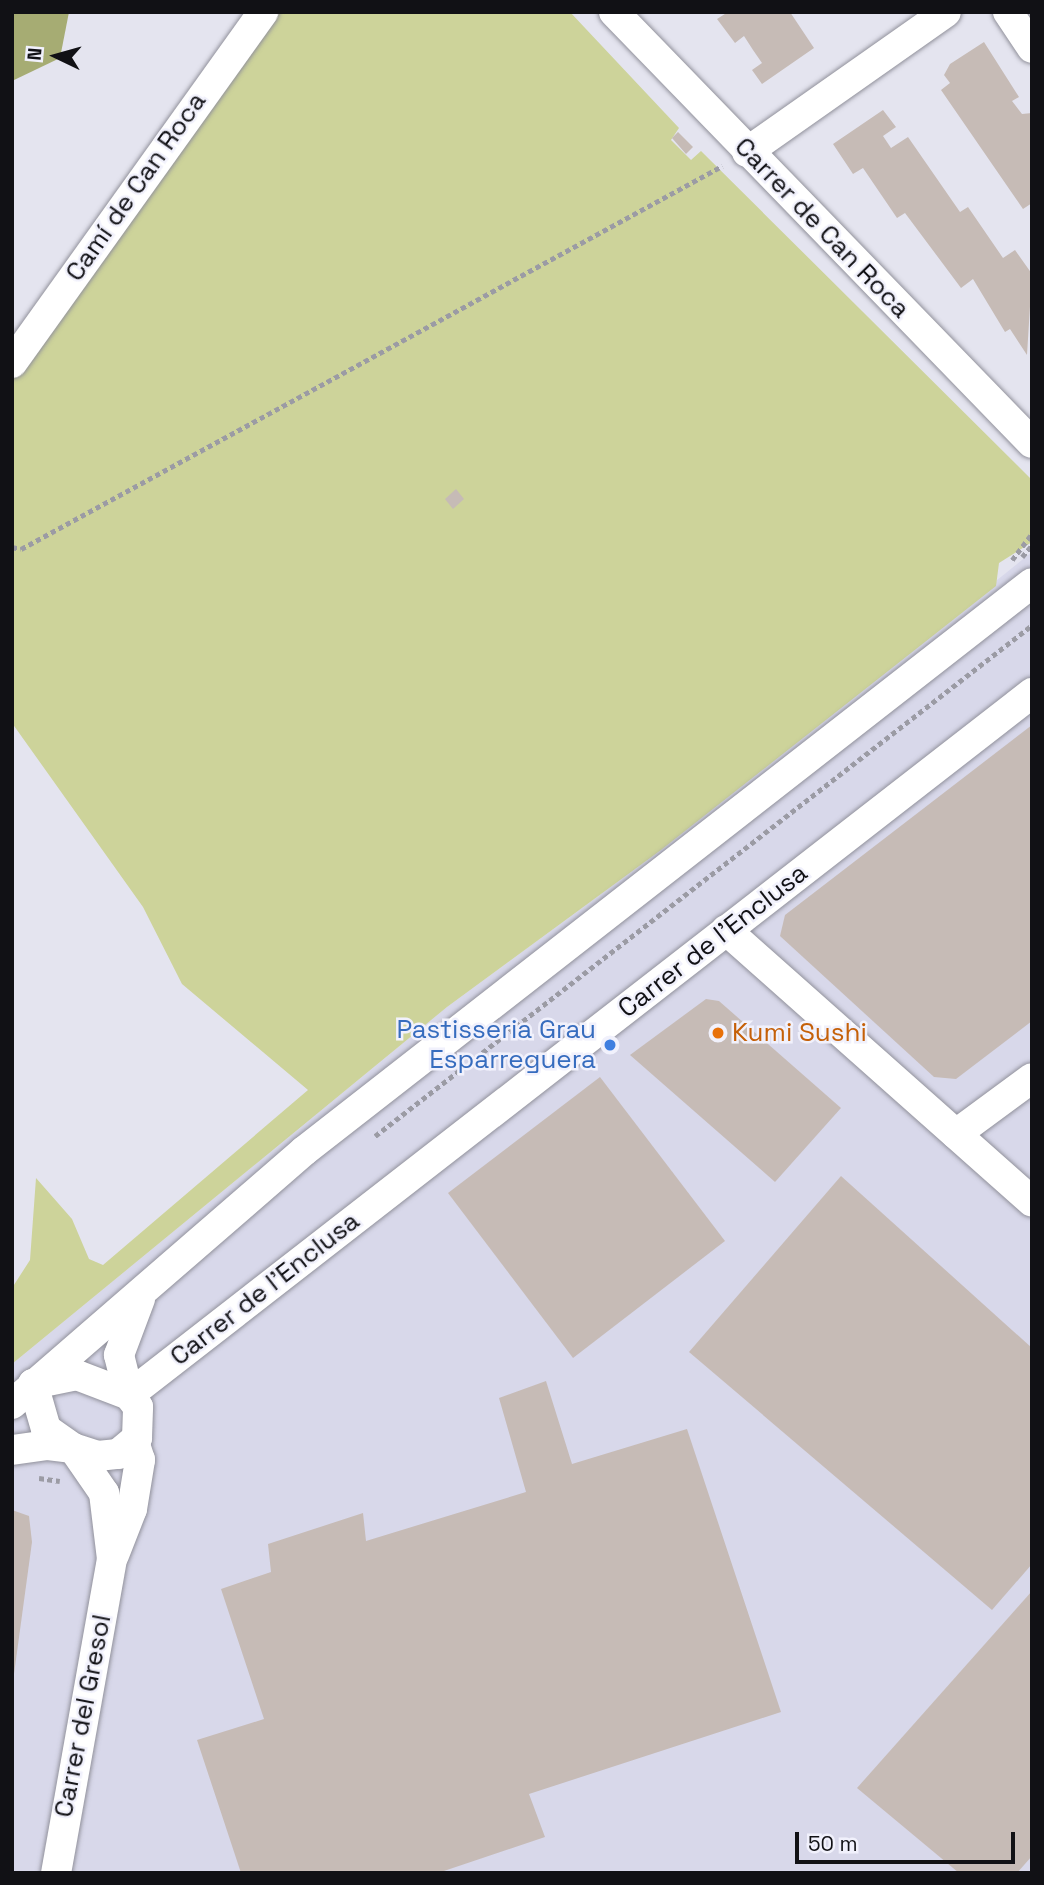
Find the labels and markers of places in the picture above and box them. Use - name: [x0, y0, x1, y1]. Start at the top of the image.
- place label: Pastisseria Grau Esparreguera: [396, 1014, 596, 1076]
- place label: Kumi Sushi: [732, 1017, 867, 1049]
- marker: Kumi Sushi: [710, 1025, 726, 1041]
- marker: Pastisseria Grau Esparreguera: [602, 1037, 618, 1053]

